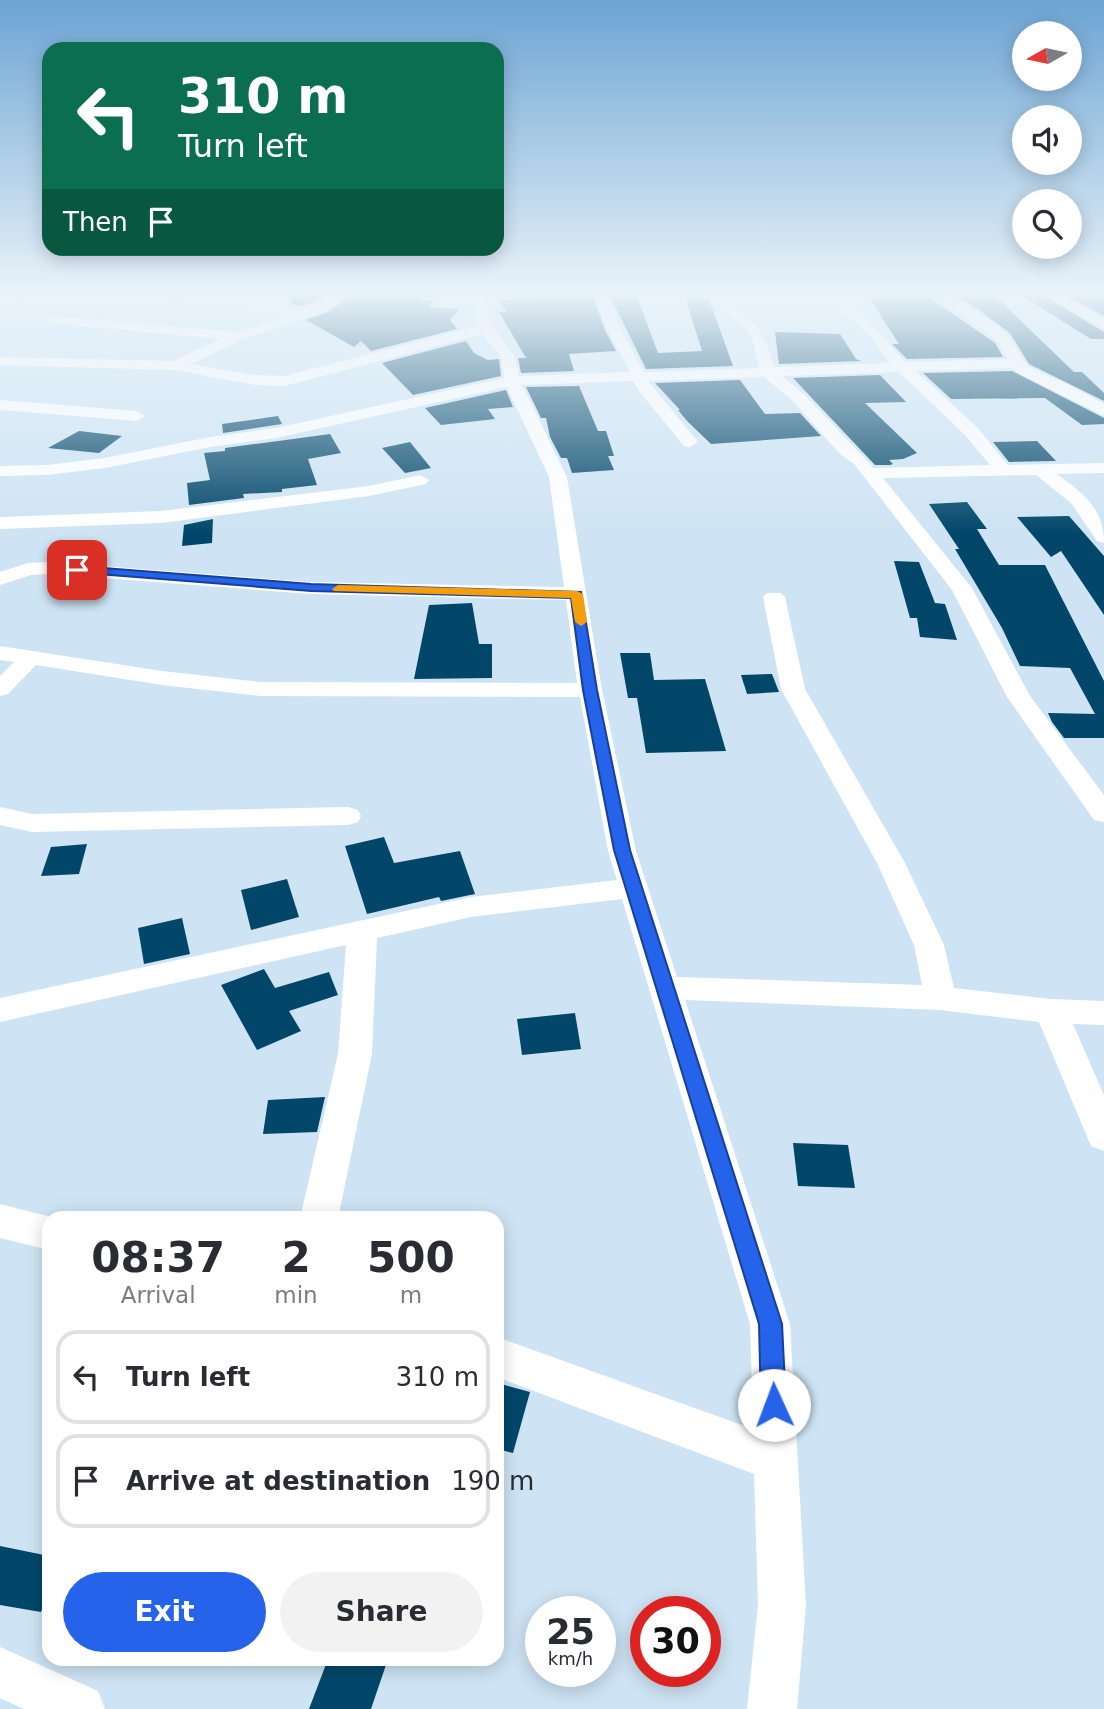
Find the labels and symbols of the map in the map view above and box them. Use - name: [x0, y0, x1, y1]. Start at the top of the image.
- north arrow: [1012, 21, 1082, 91]
- pin: [47, 540, 107, 600]
- position arrow: [737, 1368, 811, 1442]
- speed limit sign: 30: [630, 1596, 721, 1687]

